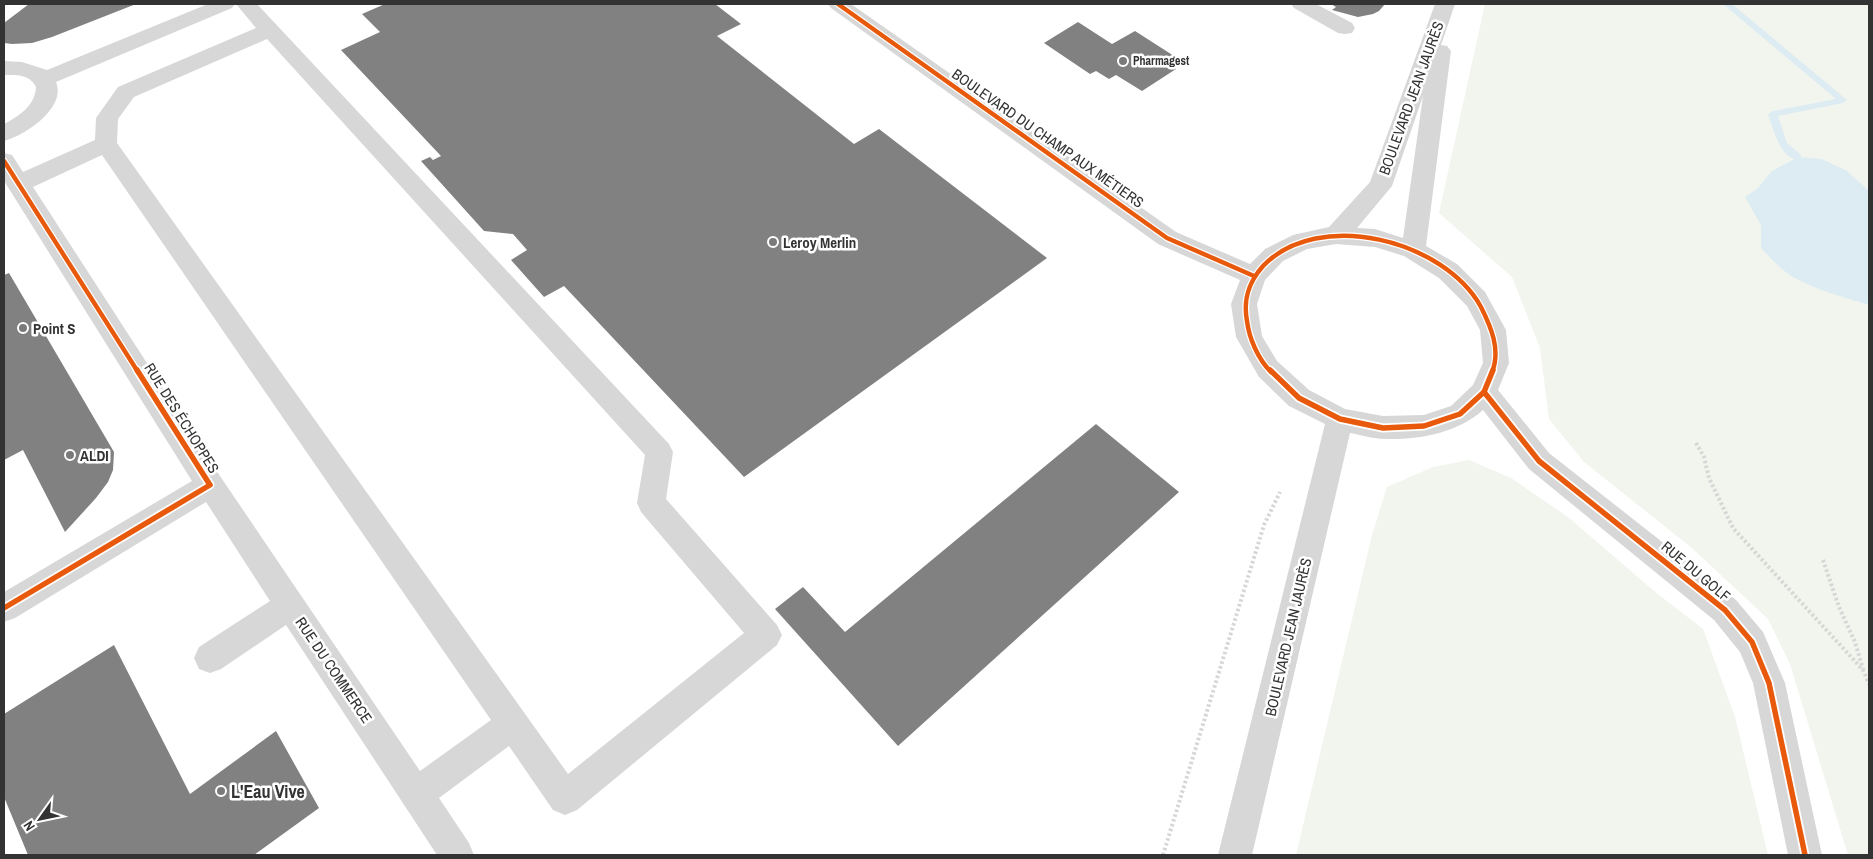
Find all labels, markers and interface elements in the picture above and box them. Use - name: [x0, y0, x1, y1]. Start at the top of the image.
- street label: BOULEVARD JEAN JAURÈS: [1373, 18, 1449, 178]
- place label: Pharmagest: [1133, 53, 1190, 69]
- marker: Pharmagest: [1117, 55, 1129, 67]
- street label: BOULEVARD DU CHAMP AUX MÉTIERS: [948, 63, 1148, 213]
- place label: Leroy Merlin: [783, 232, 856, 253]
- marker: Leroy Merlin: [767, 236, 779, 248]
- place label: Point S: [33, 318, 75, 339]
- marker: Point S: [17, 322, 29, 334]
- street label: RUE DES ÉCHOPPES: [140, 359, 224, 477]
- place label: ALDI: [80, 445, 109, 466]
- marker: ALDI: [64, 449, 76, 461]
- street label: RUE DU GOLF: [1657, 536, 1735, 606]
- street label: BOULEVARD JEAN JAURÈS: [1260, 556, 1316, 718]
- street label: RUE DU COMMERCE: [291, 613, 377, 727]
- place label: L'Eau Vive: [231, 779, 305, 804]
- marker: L'Eau Vive: [215, 785, 227, 797]
- north arrow: [15, 794, 65, 844]
- text: N: [19, 818, 39, 834]

